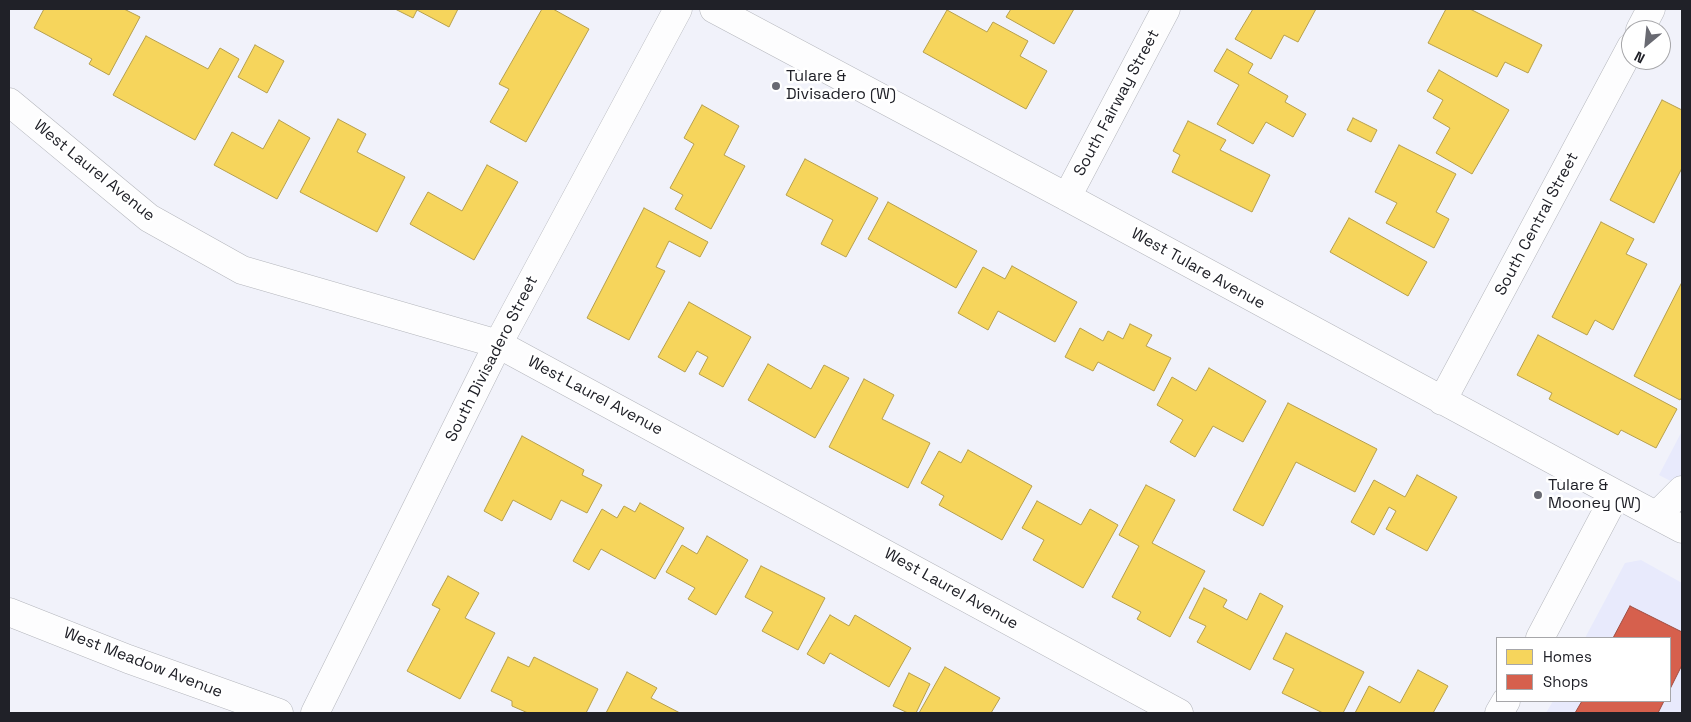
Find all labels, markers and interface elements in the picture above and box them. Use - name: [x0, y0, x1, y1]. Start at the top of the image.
- north arrow: [1621, 20, 1671, 70]
- street label: South Fairway Street: [1070, 27, 1164, 179]
- text: N: [1631, 47, 1648, 68]
- place label: Tulare & Divisadero (W): [786, 67, 896, 105]
- marker: Tulare & Divisadero (W): [770, 80, 782, 92]
- street label: West Laurel Avenue: [30, 116, 158, 226]
- street label: South Central Street: [1491, 149, 1583, 299]
- street label: West Tulare Avenue: [1128, 224, 1268, 314]
- street label: South Divisadero Street: [442, 273, 542, 445]
- street label: West Laurel Avenue: [524, 352, 666, 440]
- place label: Tulare & Mooney (W): [1548, 476, 1641, 514]
- marker: Tulare & Mooney (W): [1532, 489, 1544, 501]
- street label: West Laurel Avenue: [881, 544, 1021, 634]
- street label: West Meadow Avenue: [61, 624, 225, 702]
- legend: [1496, 637, 1671, 702]
- text: Homes: [1543, 647, 1592, 666]
- text: Shops: [1543, 672, 1588, 691]

